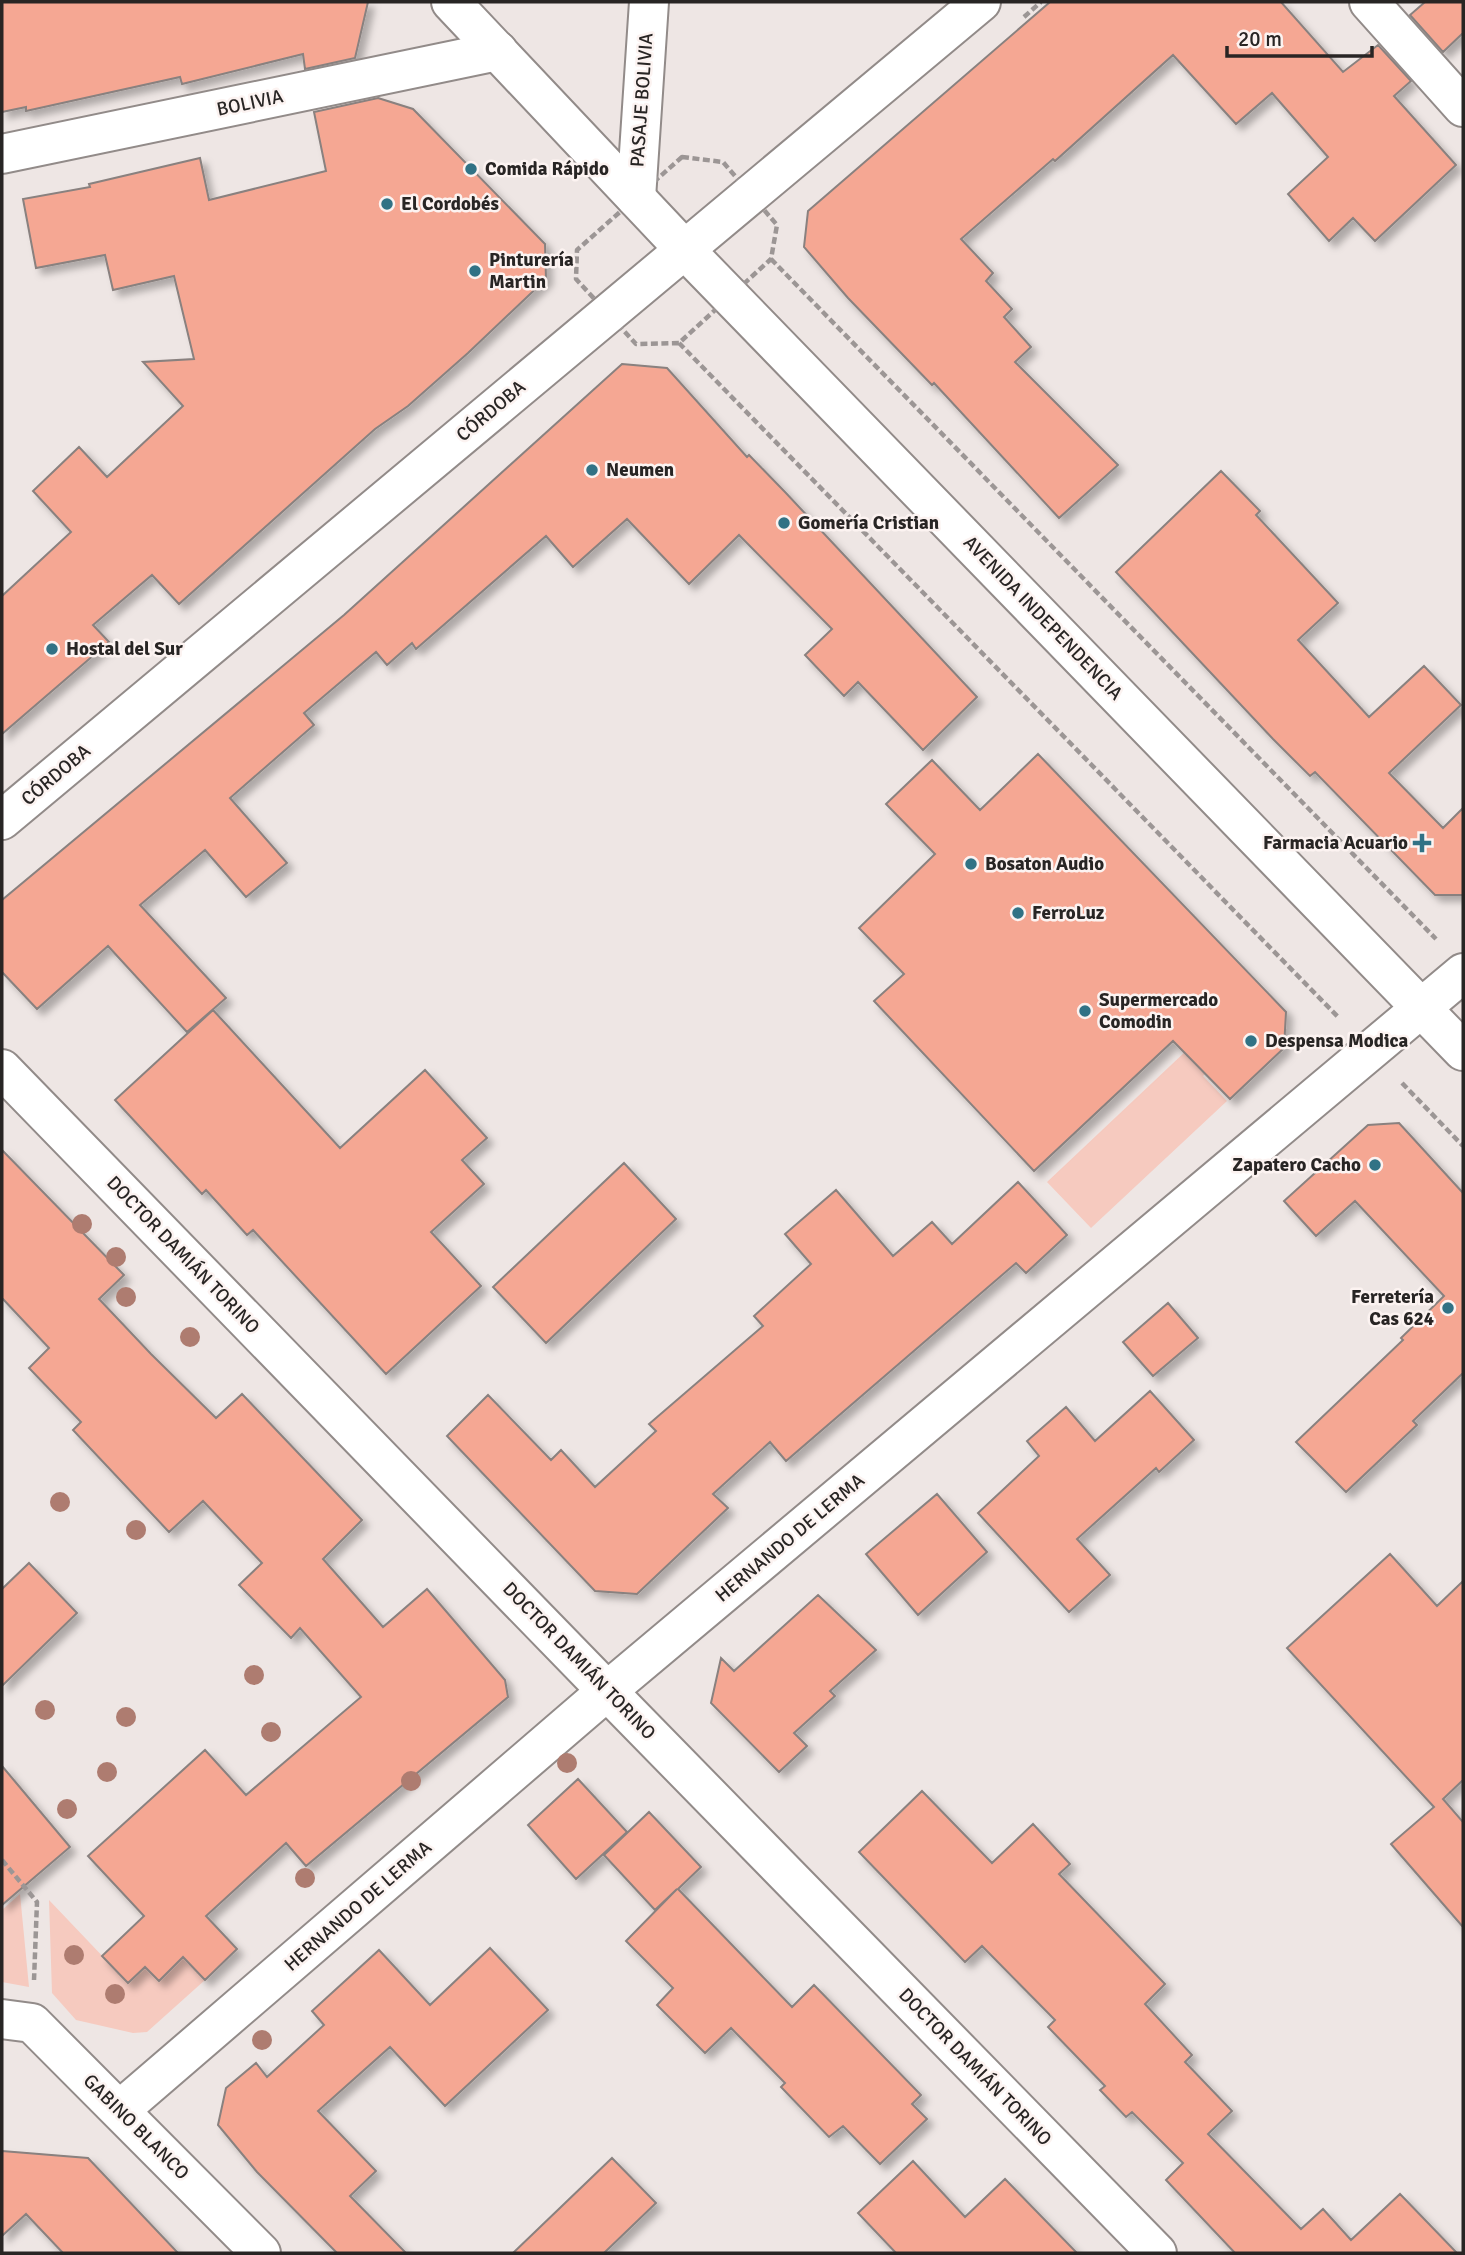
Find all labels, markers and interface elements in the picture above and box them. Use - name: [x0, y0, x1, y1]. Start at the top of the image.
- scale bar: [1227, 14, 1372, 58]
- text: 20 m: [1238, 26, 1282, 52]
- street label: PASAJE BOLIVIA: [625, 32, 659, 168]
- street label: BOLIVIA: [215, 84, 286, 122]
- place label: Comida Rápido: [485, 157, 609, 181]
- marker: Comida Rápido: [463, 161, 479, 177]
- place label: El Cordobés: [401, 192, 499, 216]
- marker: El Cordobés: [379, 196, 395, 212]
- place label: Pinturería Martin: [489, 248, 574, 294]
- marker: Pinturería Martin: [467, 263, 483, 279]
- street label: CÓRDOBA: [451, 375, 531, 447]
- place label: Neumen: [606, 458, 674, 482]
- marker: Neumen: [584, 462, 600, 478]
- place label: Gomería Cristian: [798, 511, 939, 535]
- marker: Gomería Cristian: [776, 515, 792, 531]
- street label: AVENIDA INDEPENDENCIA: [958, 531, 1128, 705]
- place label: Hostal del Sur: [66, 637, 183, 661]
- marker: Hostal del Sur: [44, 641, 60, 657]
- street label: CÓRDOBA: [16, 739, 96, 811]
- place label: Farmacia Acuario: [1263, 831, 1408, 855]
- marker: Farmacia Acuario: [1414, 835, 1430, 851]
- place label: Bosaton Audio: [985, 852, 1104, 876]
- marker: Bosaton Audio: [963, 856, 979, 872]
- place label: FerroLuz: [1032, 901, 1105, 925]
- marker: FerroLuz: [1010, 905, 1026, 921]
- place label: Supermercado Comodin: [1099, 988, 1218, 1034]
- marker: Supermercado Comodin: [1077, 1003, 1093, 1019]
- place label: Despensa Modica: [1265, 1029, 1409, 1053]
- marker: Despensa Modica: [1243, 1033, 1259, 1049]
- place label: Zapatero Cacho: [1232, 1153, 1361, 1177]
- marker: Zapatero Cacho: [1367, 1157, 1383, 1173]
- street label: DOCTOR DAMIÁN TORINO: [101, 1171, 265, 1339]
- place label: Ferretería Cas 624: [1351, 1285, 1434, 1331]
- marker: Ferretería Cas 624: [1440, 1300, 1456, 1316]
- street label: HERNANDO DE LERMA: [710, 1468, 870, 1607]
- street label: DOCTOR DAMIÁN TORINO: [497, 1577, 661, 1745]
- street label: HERNANDO DE LERMA: [279, 1835, 437, 1977]
- street label: DOCTOR DAMIÁN TORINO: [893, 1983, 1057, 2151]
- street label: GABINO BLANCO: [78, 2069, 194, 2185]

